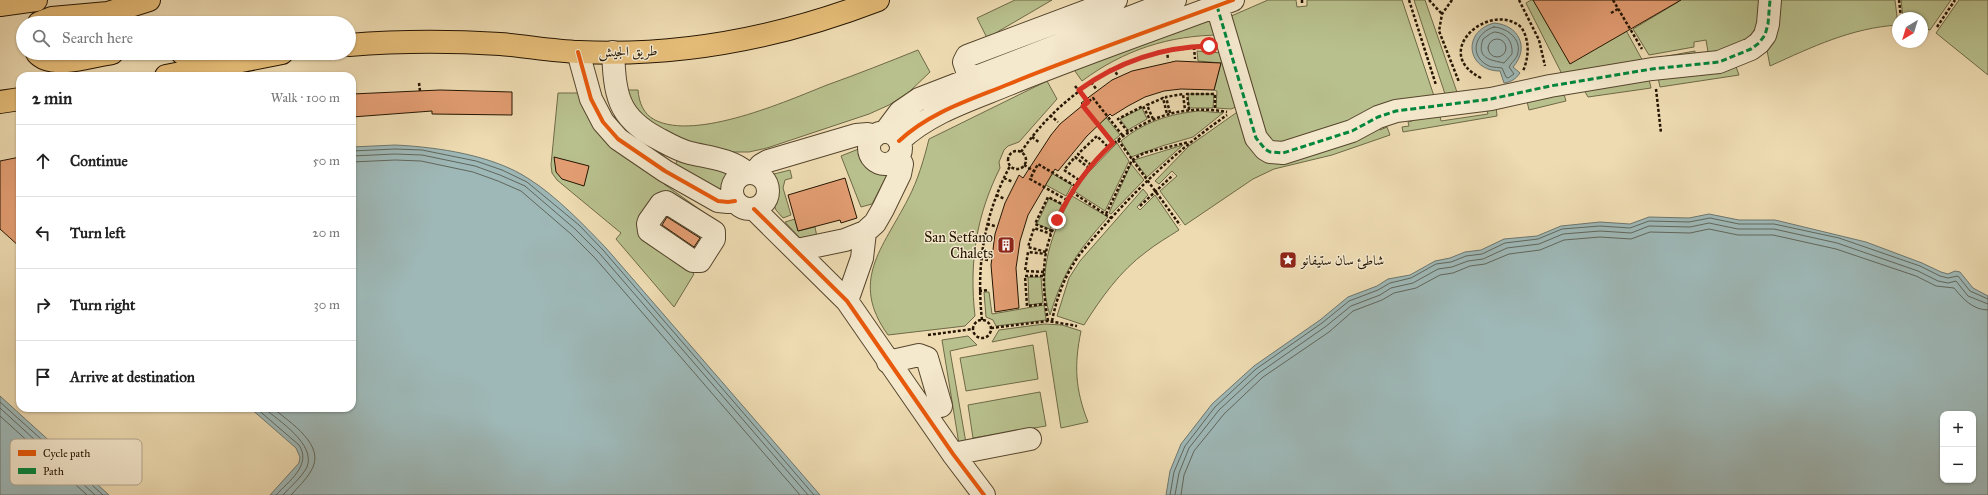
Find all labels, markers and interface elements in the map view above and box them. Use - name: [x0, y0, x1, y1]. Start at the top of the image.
- north arrow: [1892, 12, 1928, 48]
- search box: [16, 16, 356, 60]
- icon: search: [30, 27, 52, 49]
- text: Search here: [62, 29, 133, 47]
- route start: [1200, 37, 1218, 55]
- street label: طريق الجيش: [598, 42, 658, 62]
- text: 2 min: [32, 88, 72, 109]
- text: Walk · 100 m: [271, 90, 340, 106]
- icon: ahead: [32, 150, 54, 172]
- text: Continue: [70, 152, 128, 170]
- text: 50 m: [313, 153, 340, 169]
- route end: [1048, 211, 1066, 229]
- icon: left: [32, 222, 54, 244]
- text: Turn left: [70, 224, 126, 242]
- text: 20 m: [312, 225, 340, 241]
- place label: San Setfano Chalets: [924, 229, 993, 262]
- building icon: San Setfano Chalets: [996, 235, 1016, 255]
- place icon: شاطئ سان ستيفانو: [1278, 250, 1298, 270]
- place label: شاطئ سان ستيفانو: [1299, 252, 1384, 270]
- icon: right: [32, 294, 54, 316]
- text: Turn right: [70, 296, 135, 314]
- text: 30 m: [314, 297, 340, 313]
- icon: arrive: [32, 366, 54, 388]
- text: Arrive at destination: [70, 368, 195, 386]
- map controls: [1940, 411, 1976, 483]
- button: +: [1940, 411, 1976, 447]
- legend: [10, 439, 142, 485]
- text: Cycle path: [43, 447, 90, 460]
- button: −: [1940, 447, 1976, 483]
- text: Path: [43, 465, 64, 478]

